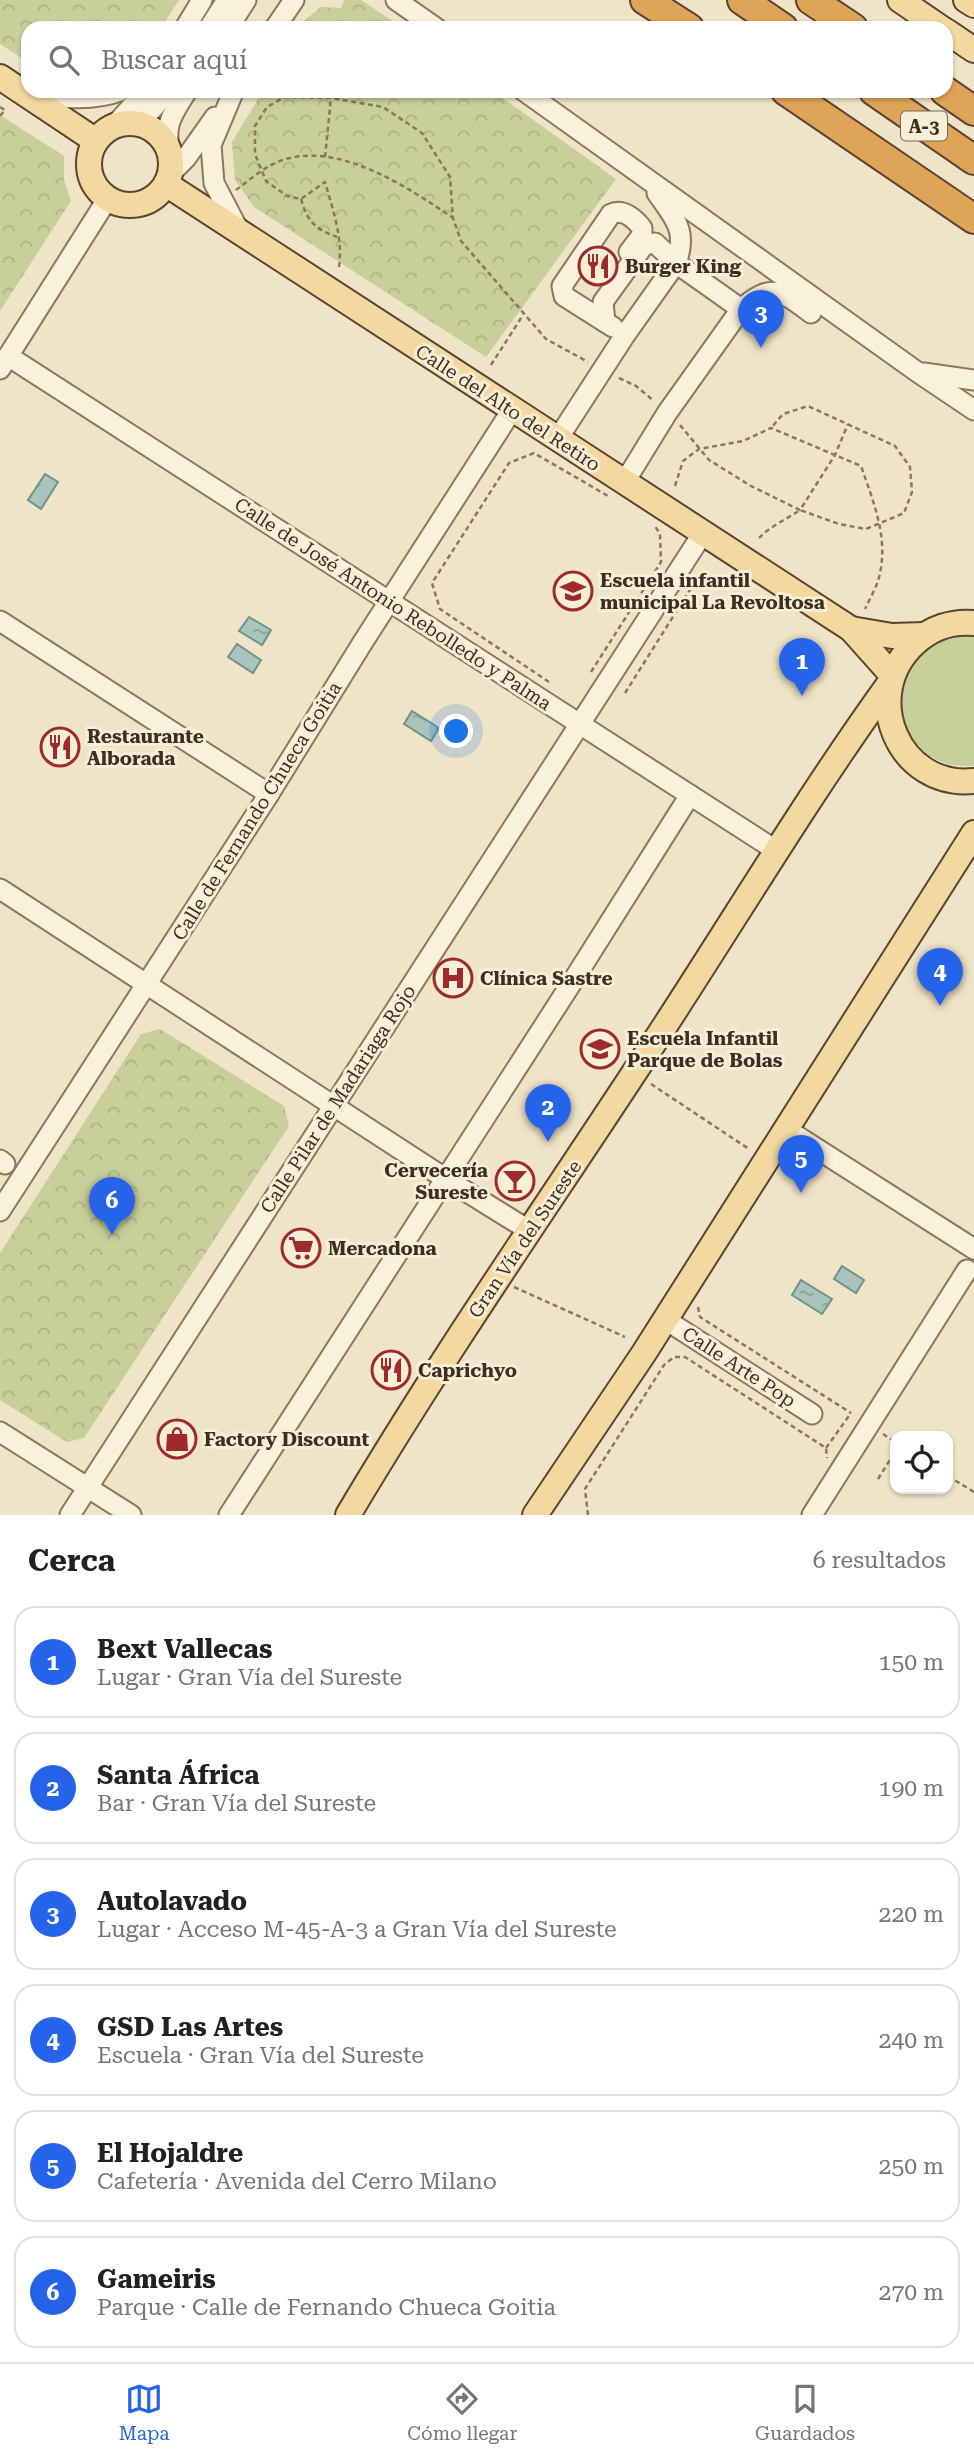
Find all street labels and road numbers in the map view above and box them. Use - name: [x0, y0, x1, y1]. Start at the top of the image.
- road number: A-3: [901, 112, 947, 140]
- street label: Calle del Alto del Retiro: [411, 340, 605, 476]
- street label: Calle de José Antonio Rebolledo y Palma: [230, 493, 556, 716]
- street label: Calle de Fernando Chueca Goitia: [168, 677, 347, 945]
- street label: Calle Pilar de Madariaga Rojo: [255, 981, 421, 1217]
- street label: Gran Vía del Sureste: [464, 1156, 586, 1322]
- street label: Calle Arte Pop: [678, 1322, 800, 1412]

